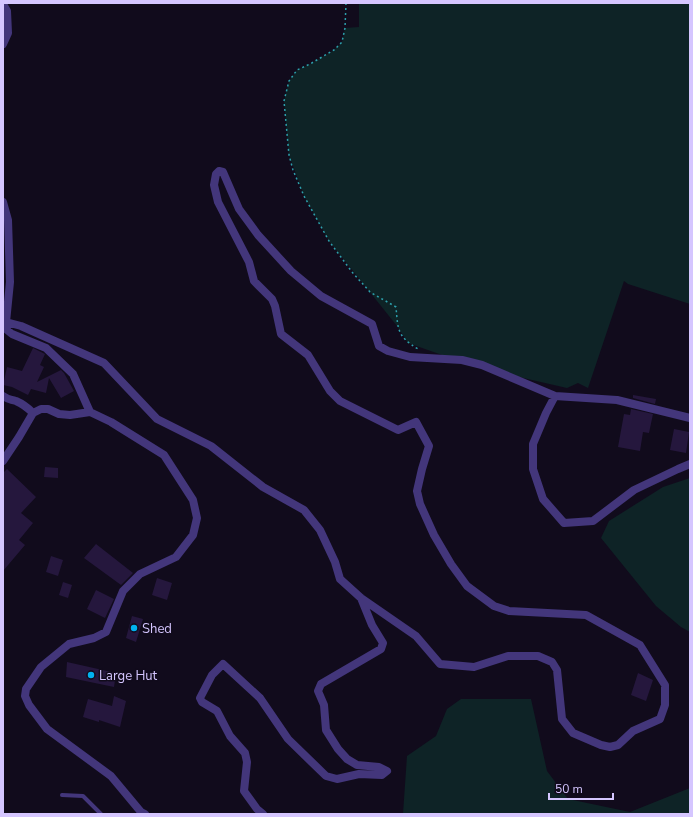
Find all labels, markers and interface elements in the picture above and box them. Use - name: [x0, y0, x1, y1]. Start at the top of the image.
- place label: Shed: [142, 620, 172, 638]
- marker: Shed: [129, 623, 139, 633]
- place label: Large Hut: [99, 667, 158, 685]
- marker: Large Hut: [86, 670, 96, 680]
- scale bar: [549, 775, 613, 801]
- text: 50 m: [555, 781, 583, 797]

